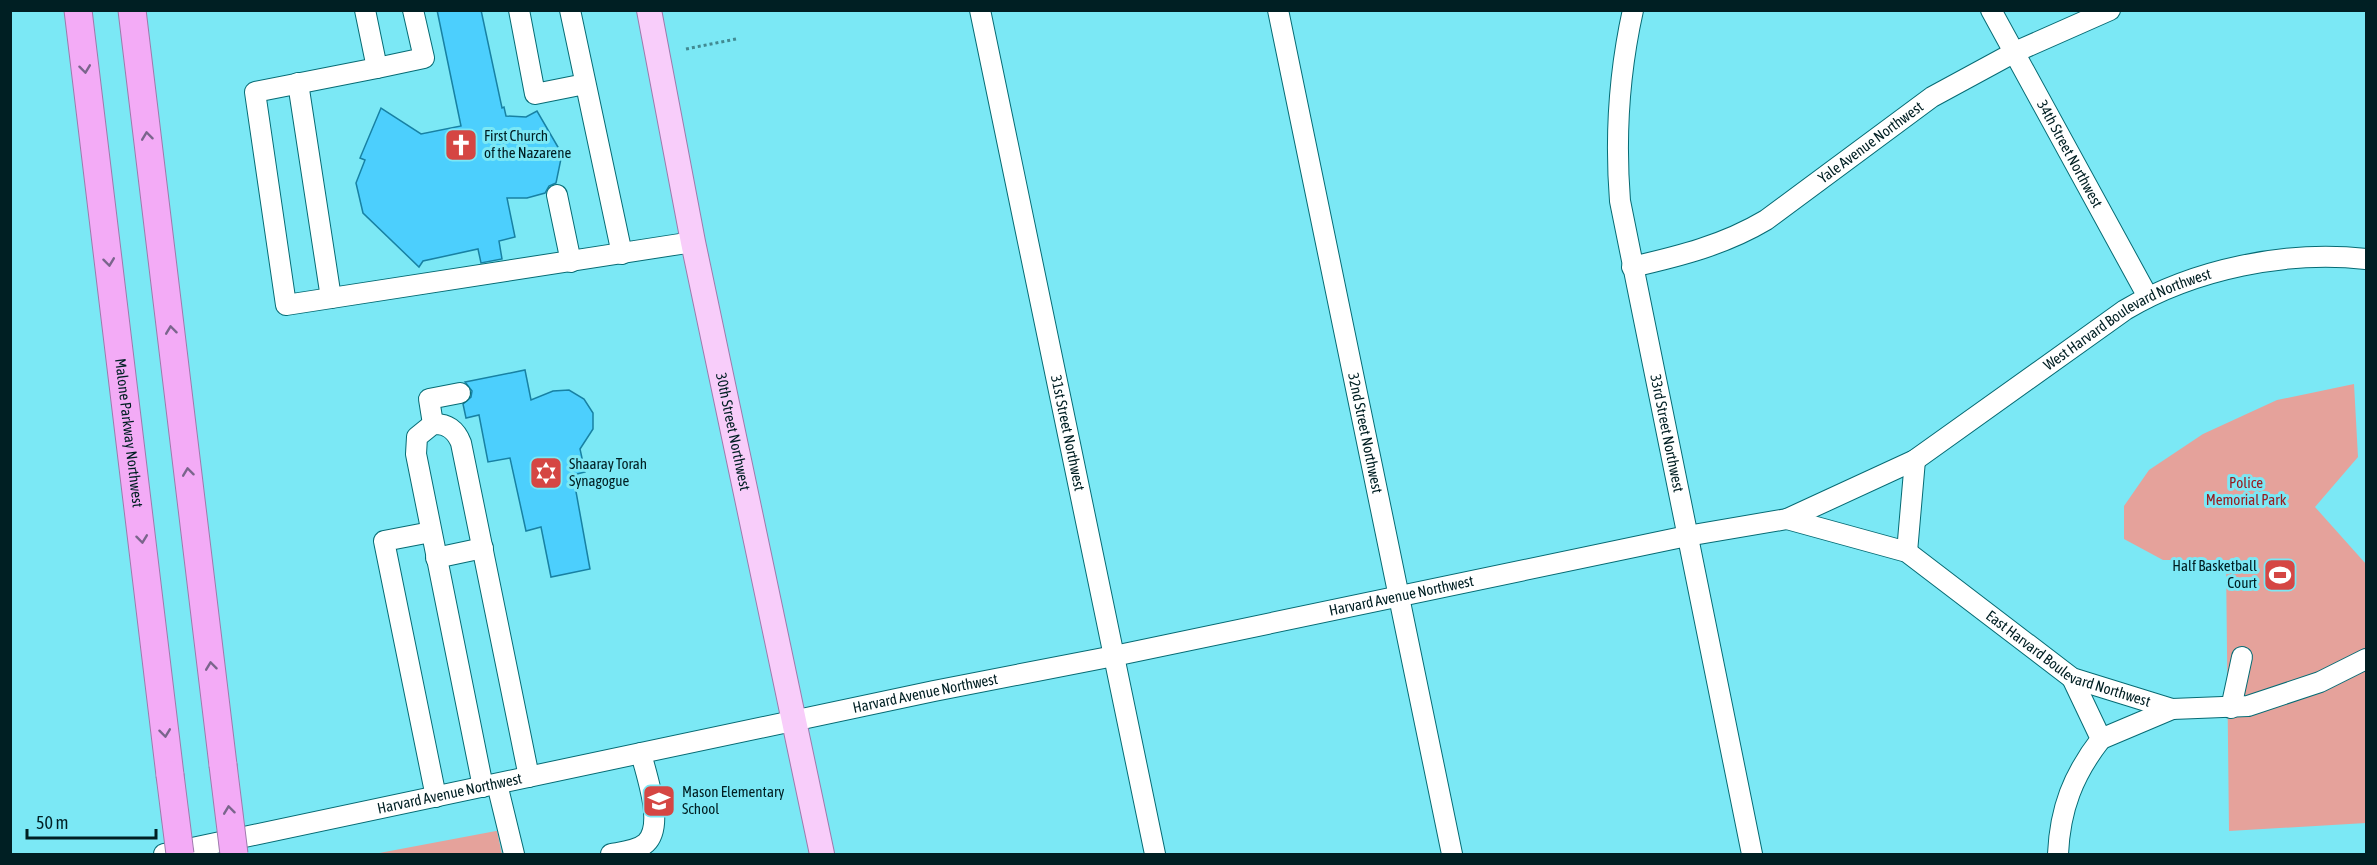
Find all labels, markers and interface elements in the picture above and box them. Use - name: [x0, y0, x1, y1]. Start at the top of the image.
- one-way arrow: [79, 64, 91, 73]
- street label: 34th Street Northwest: [2034, 97, 2106, 210]
- street label: Yale Avenue Northwest: [1815, 98, 1926, 186]
- church icon: First Church of the Nazarene: [443, 127, 479, 163]
- place label: First Church of the Nazarene: [484, 127, 571, 161]
- one-way arrow: [141, 132, 154, 141]
- one-way arrow: [102, 258, 115, 267]
- street label: West Harvard Boulevard Northwest: [2040, 265, 2213, 373]
- one-way arrow: [165, 325, 177, 334]
- street label: Malone Parkway Northwest: [112, 357, 147, 509]
- street label: 30th Street Northwest: [713, 371, 754, 492]
- street label: 32nd Street Northwest: [1345, 371, 1386, 495]
- street label: 31st Street Northwest: [1048, 373, 1088, 492]
- street label: 33rd Street Northwest: [1647, 373, 1688, 493]
- synagogue icon: Shaaray Torah Synagogue: [528, 455, 564, 491]
- place label: Shaaray Torah Synagogue: [569, 455, 647, 489]
- one-way arrow: [182, 467, 194, 477]
- park label: Police Memorial Park: [2206, 474, 2287, 508]
- one-way arrow: [135, 535, 148, 544]
- place label: Half Basketball Court: [2172, 557, 2257, 591]
- sports icon: Half Basketball Court: [2262, 557, 2298, 593]
- street label: Harvard Avenue Northwest: [1327, 572, 1475, 619]
- street label: East Harvard Boulevard Northwest: [1983, 607, 2153, 710]
- one-way arrow: [205, 661, 218, 670]
- street label: Harvard Avenue Northwest: [851, 670, 999, 716]
- one-way arrow: [158, 728, 171, 737]
- street label: Harvard Avenue Northwest: [376, 769, 523, 817]
- school or university icon: Mason Elementary School: [641, 783, 677, 819]
- place label: Mason Elementary School: [682, 783, 785, 817]
- scale bar: [27, 802, 156, 840]
- one-way arrow: [223, 805, 235, 815]
- text: 50 m: [36, 812, 68, 833]

